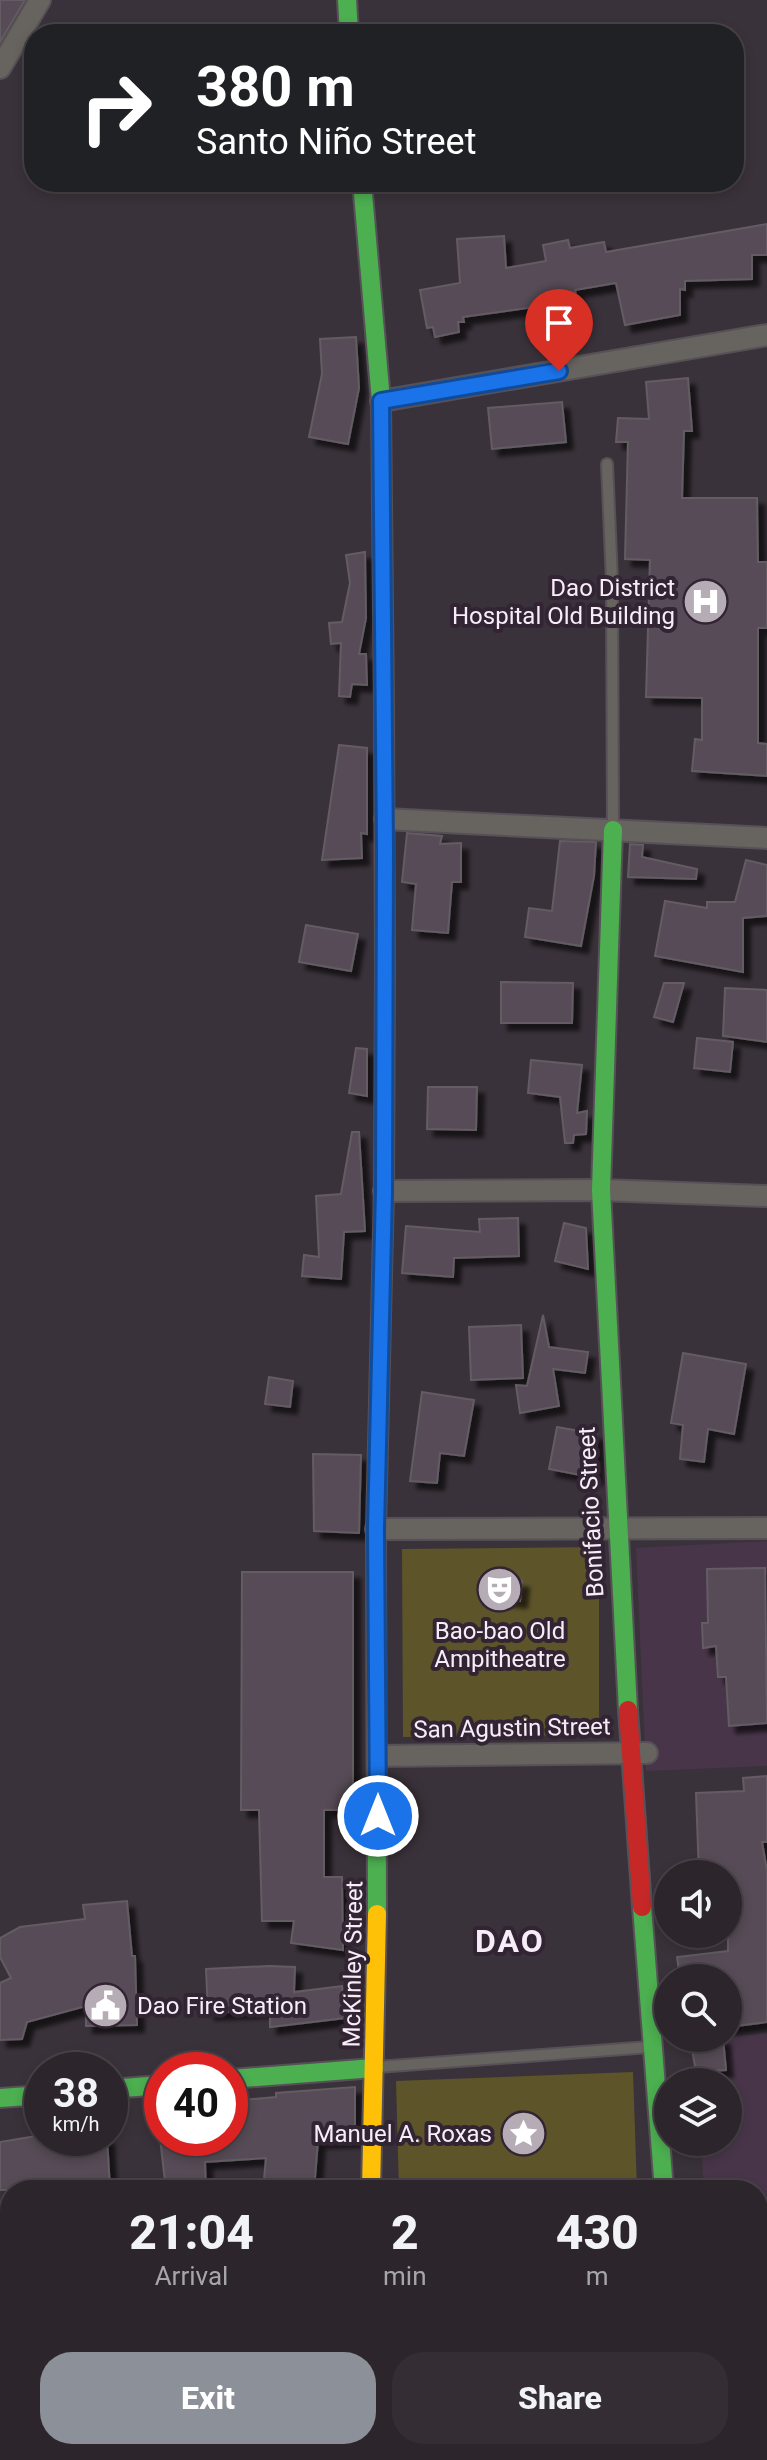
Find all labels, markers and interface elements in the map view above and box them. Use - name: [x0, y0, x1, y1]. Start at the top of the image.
- text: 380 m: [196, 54, 355, 120]
- icon: right: [64, 56, 168, 160]
- text: Santo Niño Street: [196, 121, 476, 163]
- pin: [525, 289, 593, 371]
- icon: arrive: [537, 301, 581, 345]
- place label: Dao District Hospital Old Building: [452, 574, 675, 630]
- hospital icon: Dao District Hospital Old Building: [682, 578, 730, 626]
- street label: Bonifacio Street: [573, 1426, 609, 1598]
- theatre icon: Bao-bao Old Ampitheatre: [476, 1565, 524, 1613]
- place label: Bao-bao Old Ampitheatre: [434, 1617, 566, 1673]
- street label: San Agustin Street: [413, 1712, 611, 1744]
- position arrow: [336, 1774, 420, 1858]
- map controls: [654, 1860, 742, 2156]
- button: sound: [654, 1860, 742, 1948]
- street label: McKinley Street: [338, 1880, 368, 2048]
- district label: DAO: [475, 1922, 545, 1960]
- button: search: [654, 1964, 742, 2052]
- public building icon: Dao Fire Station: [82, 1982, 130, 2030]
- place label: Dao Fire Station: [137, 1992, 307, 2020]
- speed limit sign: 40: [144, 2052, 248, 2156]
- button: layers: [654, 2068, 742, 2156]
- text: 38: [53, 2070, 99, 2117]
- place icon: Manuel A. Roxas: [499, 2110, 547, 2158]
- text: km/h: [53, 2112, 99, 2136]
- place label: Manuel A. Roxas: [313, 2120, 492, 2148]
- text: 21:04: [129, 2204, 254, 2261]
- text: 2: [391, 2204, 419, 2261]
- text: 430: [556, 2204, 639, 2261]
- text: Arrival: [155, 2261, 228, 2291]
- text: min: [383, 2261, 427, 2291]
- text: m: [586, 2261, 609, 2291]
- button: Exit: [40, 2352, 376, 2444]
- button: Share: [392, 2352, 728, 2444]

